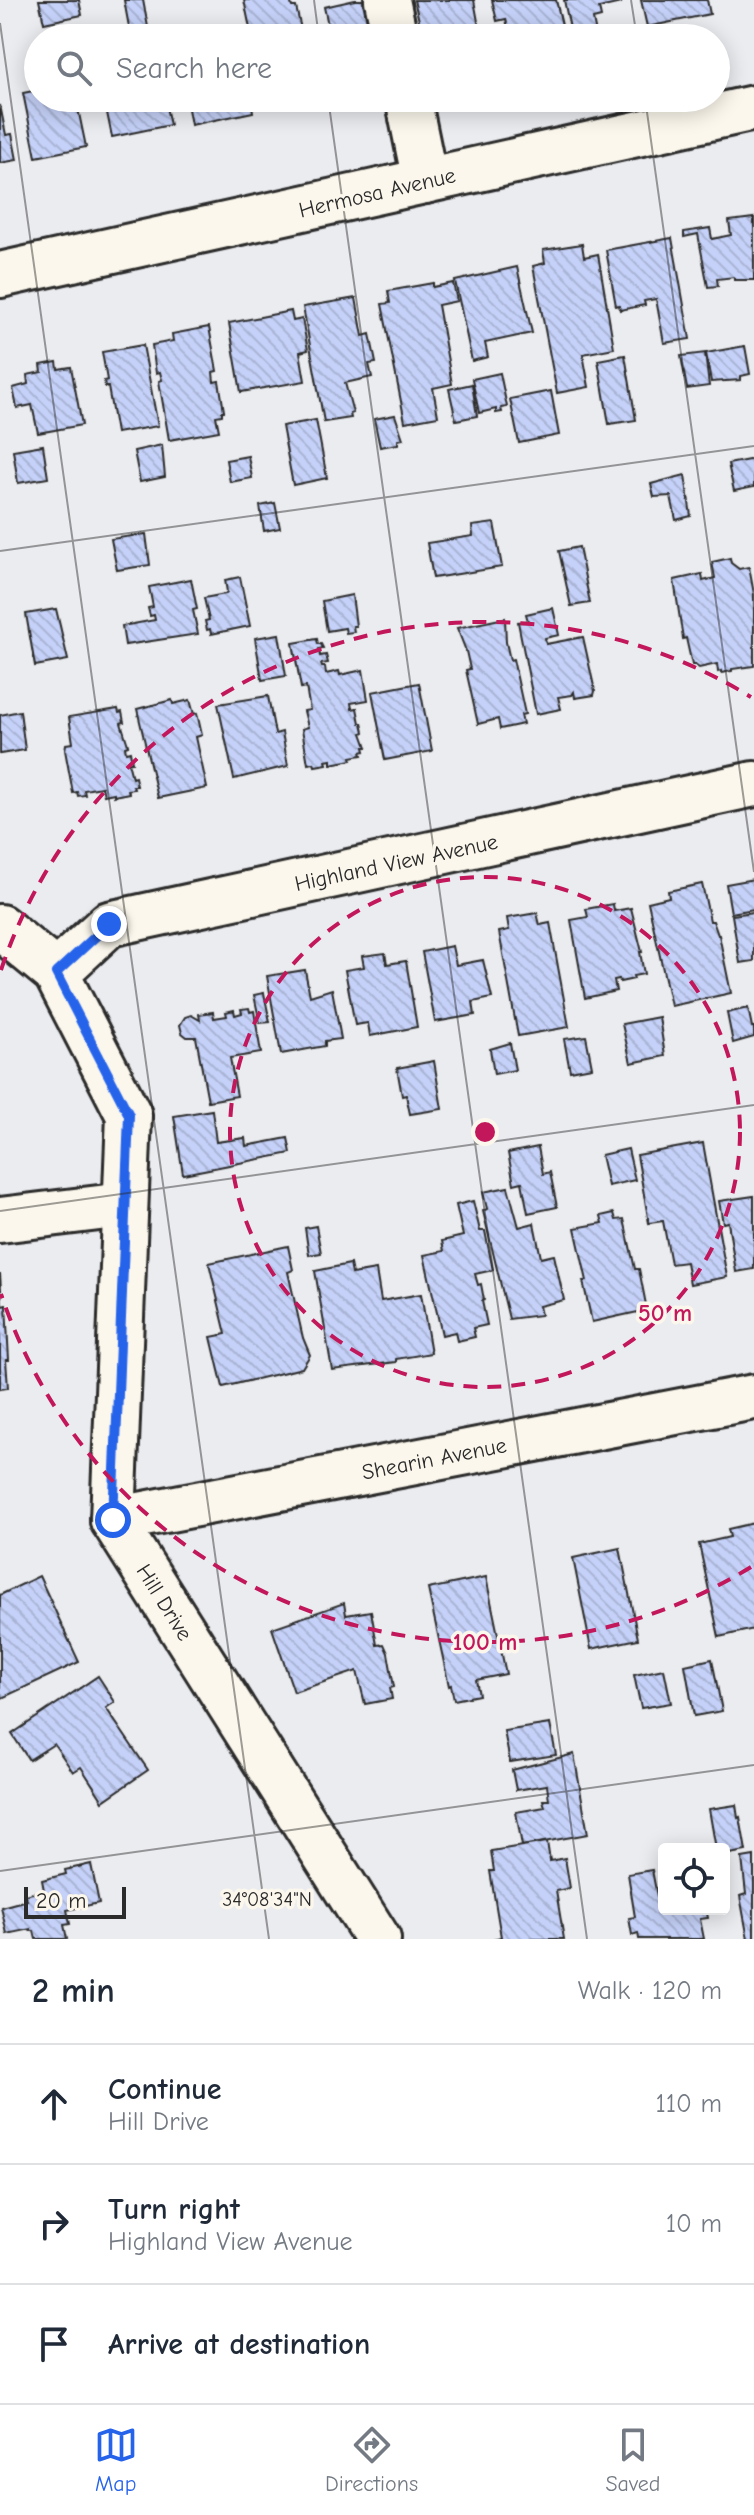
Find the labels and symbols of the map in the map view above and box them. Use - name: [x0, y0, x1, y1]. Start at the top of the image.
- street label: Hermosa Avenue: [296, 162, 458, 224]
- street label: Highland View Avenue: [292, 829, 500, 897]
- route end: [91, 906, 127, 942]
- centre of rings: [471, 1118, 499, 1146]
- text: 50 m: [638, 1299, 692, 1327]
- street label: Shearin Avenue: [360, 1432, 509, 1486]
- route start: [95, 1502, 131, 1538]
- street label: Hill Drive: [131, 1559, 198, 1646]
- text: 100 m: [453, 1628, 517, 1656]
- scale bar: [24, 1883, 126, 1919]
- text: 34°08'34"N: [222, 1888, 312, 1911]

